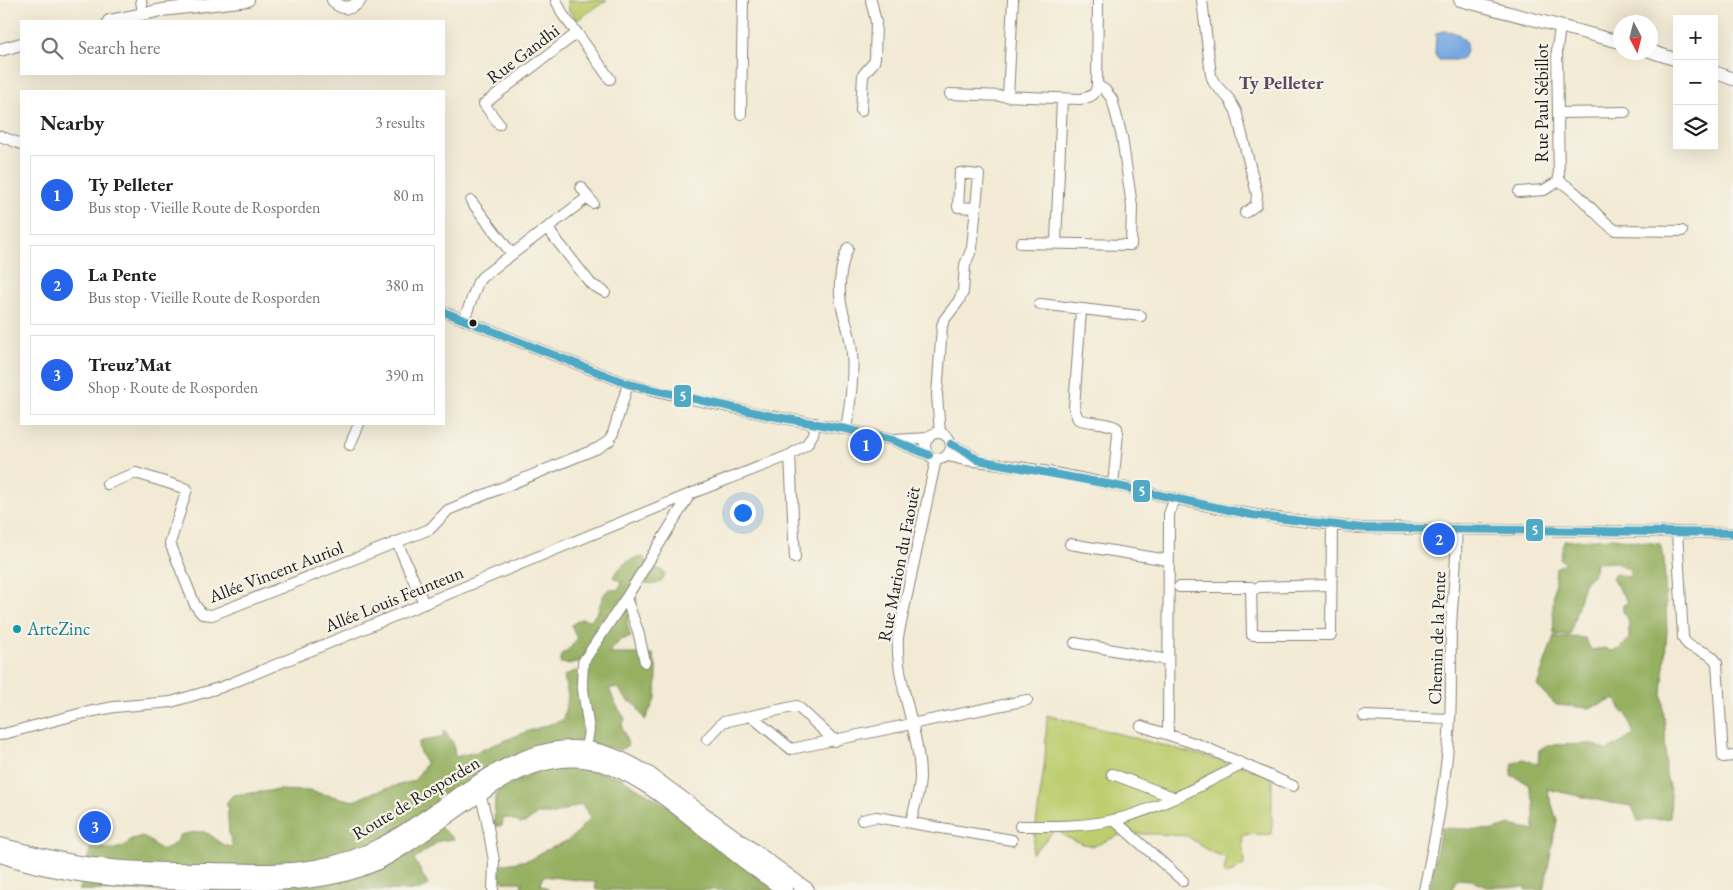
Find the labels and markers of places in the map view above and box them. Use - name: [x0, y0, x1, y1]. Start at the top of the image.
- unlabelled marker: [468, 318, 478, 328]
- pin: 1: [850, 426, 882, 464]
- pin: 2: [1423, 520, 1455, 558]
- place label: ArteZinc: [26, 617, 90, 640]
- marker: ArteZinc: [11, 623, 23, 635]
- pin: 3: [79, 808, 111, 846]

